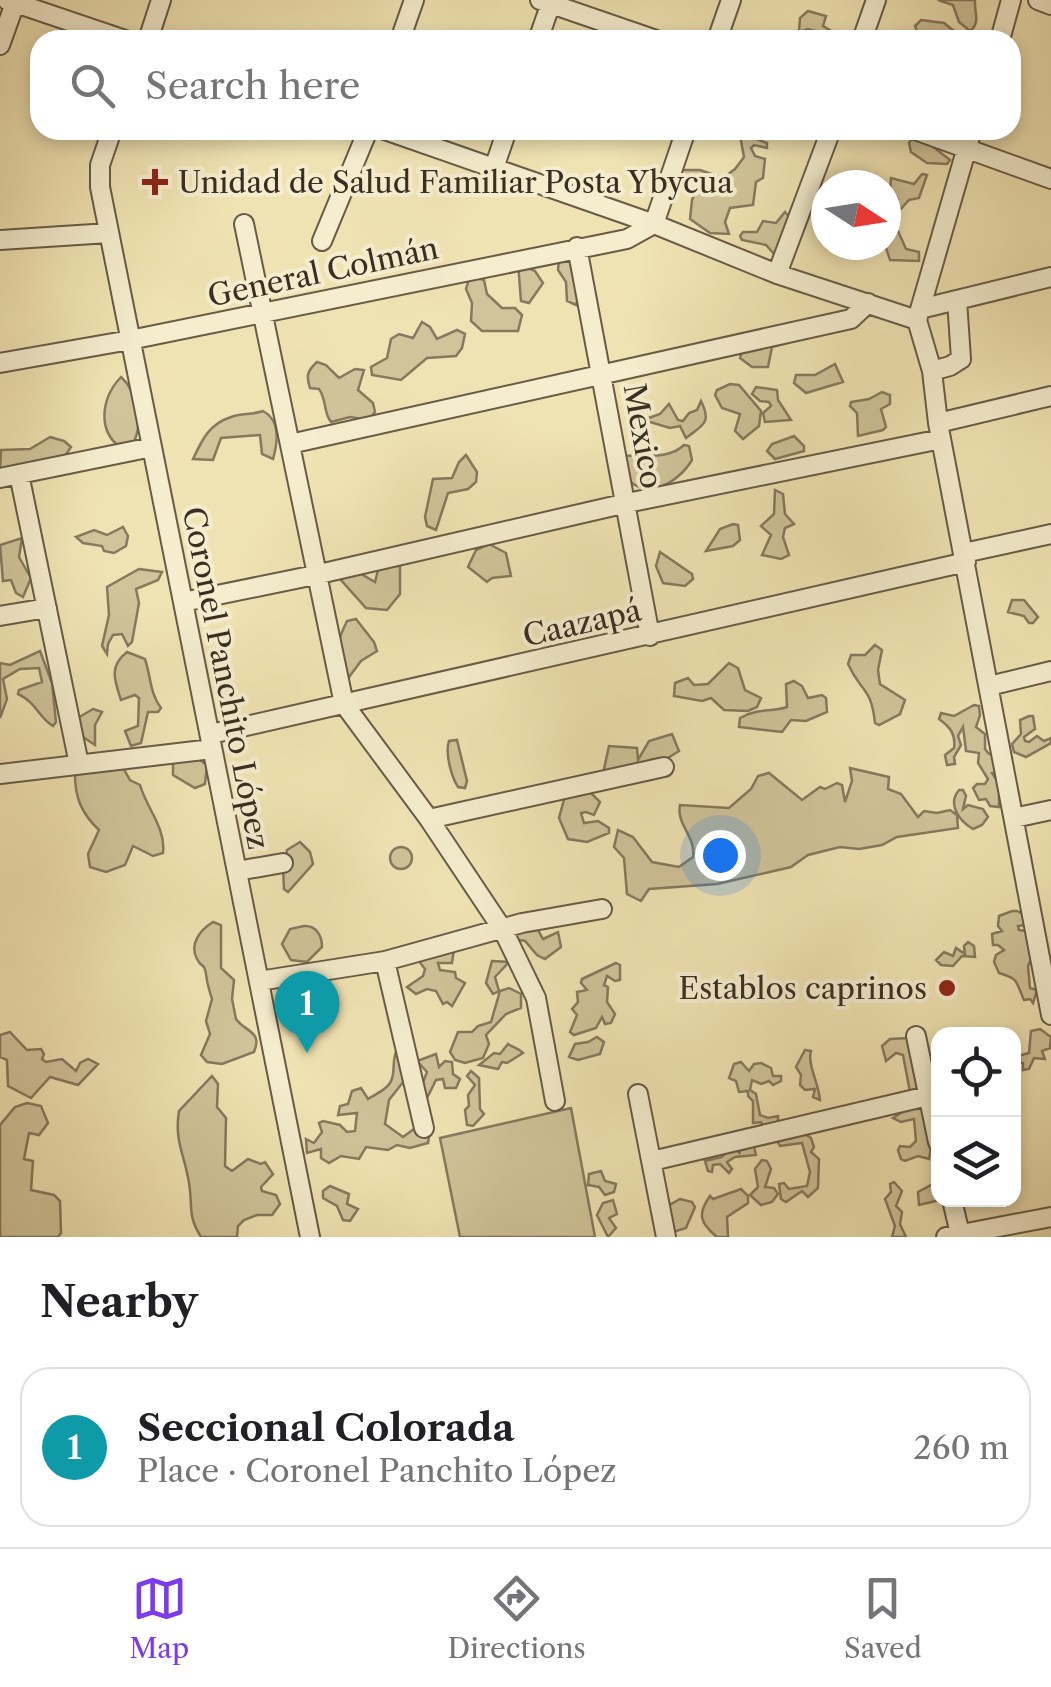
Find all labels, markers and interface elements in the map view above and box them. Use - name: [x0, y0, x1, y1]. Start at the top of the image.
- search box: [30, 30, 1021, 140]
- icon: search: [65, 58, 120, 113]
- text: Search here: [145, 62, 360, 109]
- place label: Unidad de Salud Familiar Posta Ybycua: [178, 164, 733, 201]
- marker: Unidad de Salud Familiar Posta Ybycua: [142, 169, 168, 195]
- north arrow: [811, 170, 901, 260]
- street label: General Colmán: [204, 229, 442, 314]
- street label: Mexico: [616, 381, 670, 491]
- street label: Coronel Panchito López: [175, 504, 277, 852]
- street label: Caazapá: [519, 591, 645, 655]
- your location: [695, 830, 746, 881]
- pin: 1: [274, 970, 340, 1053]
- place label: Establos caprinos: [678, 970, 927, 1007]
- marker: Establos caprinos: [936, 977, 958, 999]
- map controls: [931, 1027, 1021, 1207]
- button: locate: [931, 1027, 1021, 1117]
- button: layers: [931, 1117, 1021, 1207]
- text: Nearby: [40, 1276, 198, 1328]
- text: Seccional Colorada: [137, 1404, 514, 1451]
- text: 1: [67, 1428, 82, 1467]
- text: 260 m: [913, 1428, 1009, 1467]
- text: Place · Coronel Panchito López: [137, 1451, 617, 1490]
- tab: Map: [129, 1571, 189, 1665]
- tab: Directions: [447, 1571, 586, 1665]
- tab: Saved: [844, 1571, 922, 1665]

